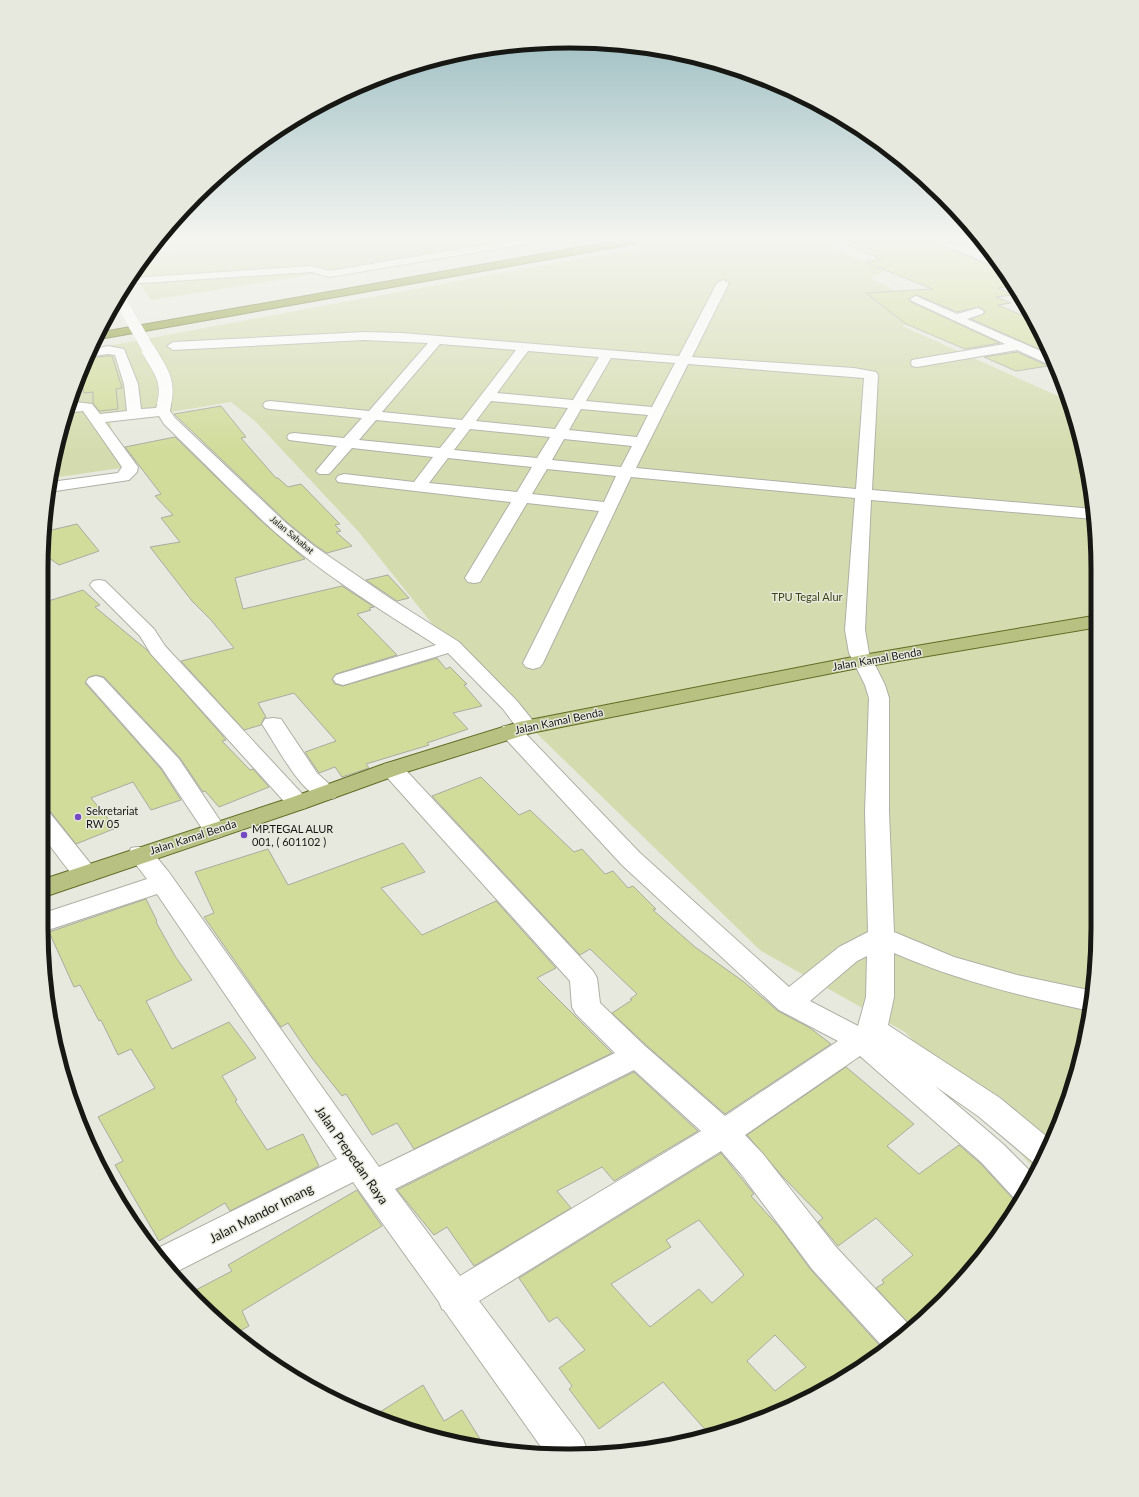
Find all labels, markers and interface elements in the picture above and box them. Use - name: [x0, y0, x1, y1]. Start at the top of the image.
- street label: Jalan Sahabat: [268, 513, 317, 557]
- park label: TPU Tegal Alur: [771, 590, 843, 603]
- street label: Jalan Kamal Benda: [831, 644, 922, 673]
- street label: Jalan Kamal Benda: [513, 705, 604, 736]
- place label: Sekretariat RW 05: [86, 804, 138, 830]
- marker: Sekretariat RW 05: [73, 812, 83, 822]
- street label: Jalan Kamal Benda: [148, 816, 238, 857]
- place label: MP.TEGAL ALUR 001, ( 601102 ): [252, 822, 333, 848]
- marker: MP.TEGAL ALUR 001, ( 601102 ): [239, 830, 249, 840]
- street label: Jalan Prepedan Raya: [312, 1103, 392, 1207]
- street label: Jalan Mandor Imang: [206, 1180, 316, 1246]

